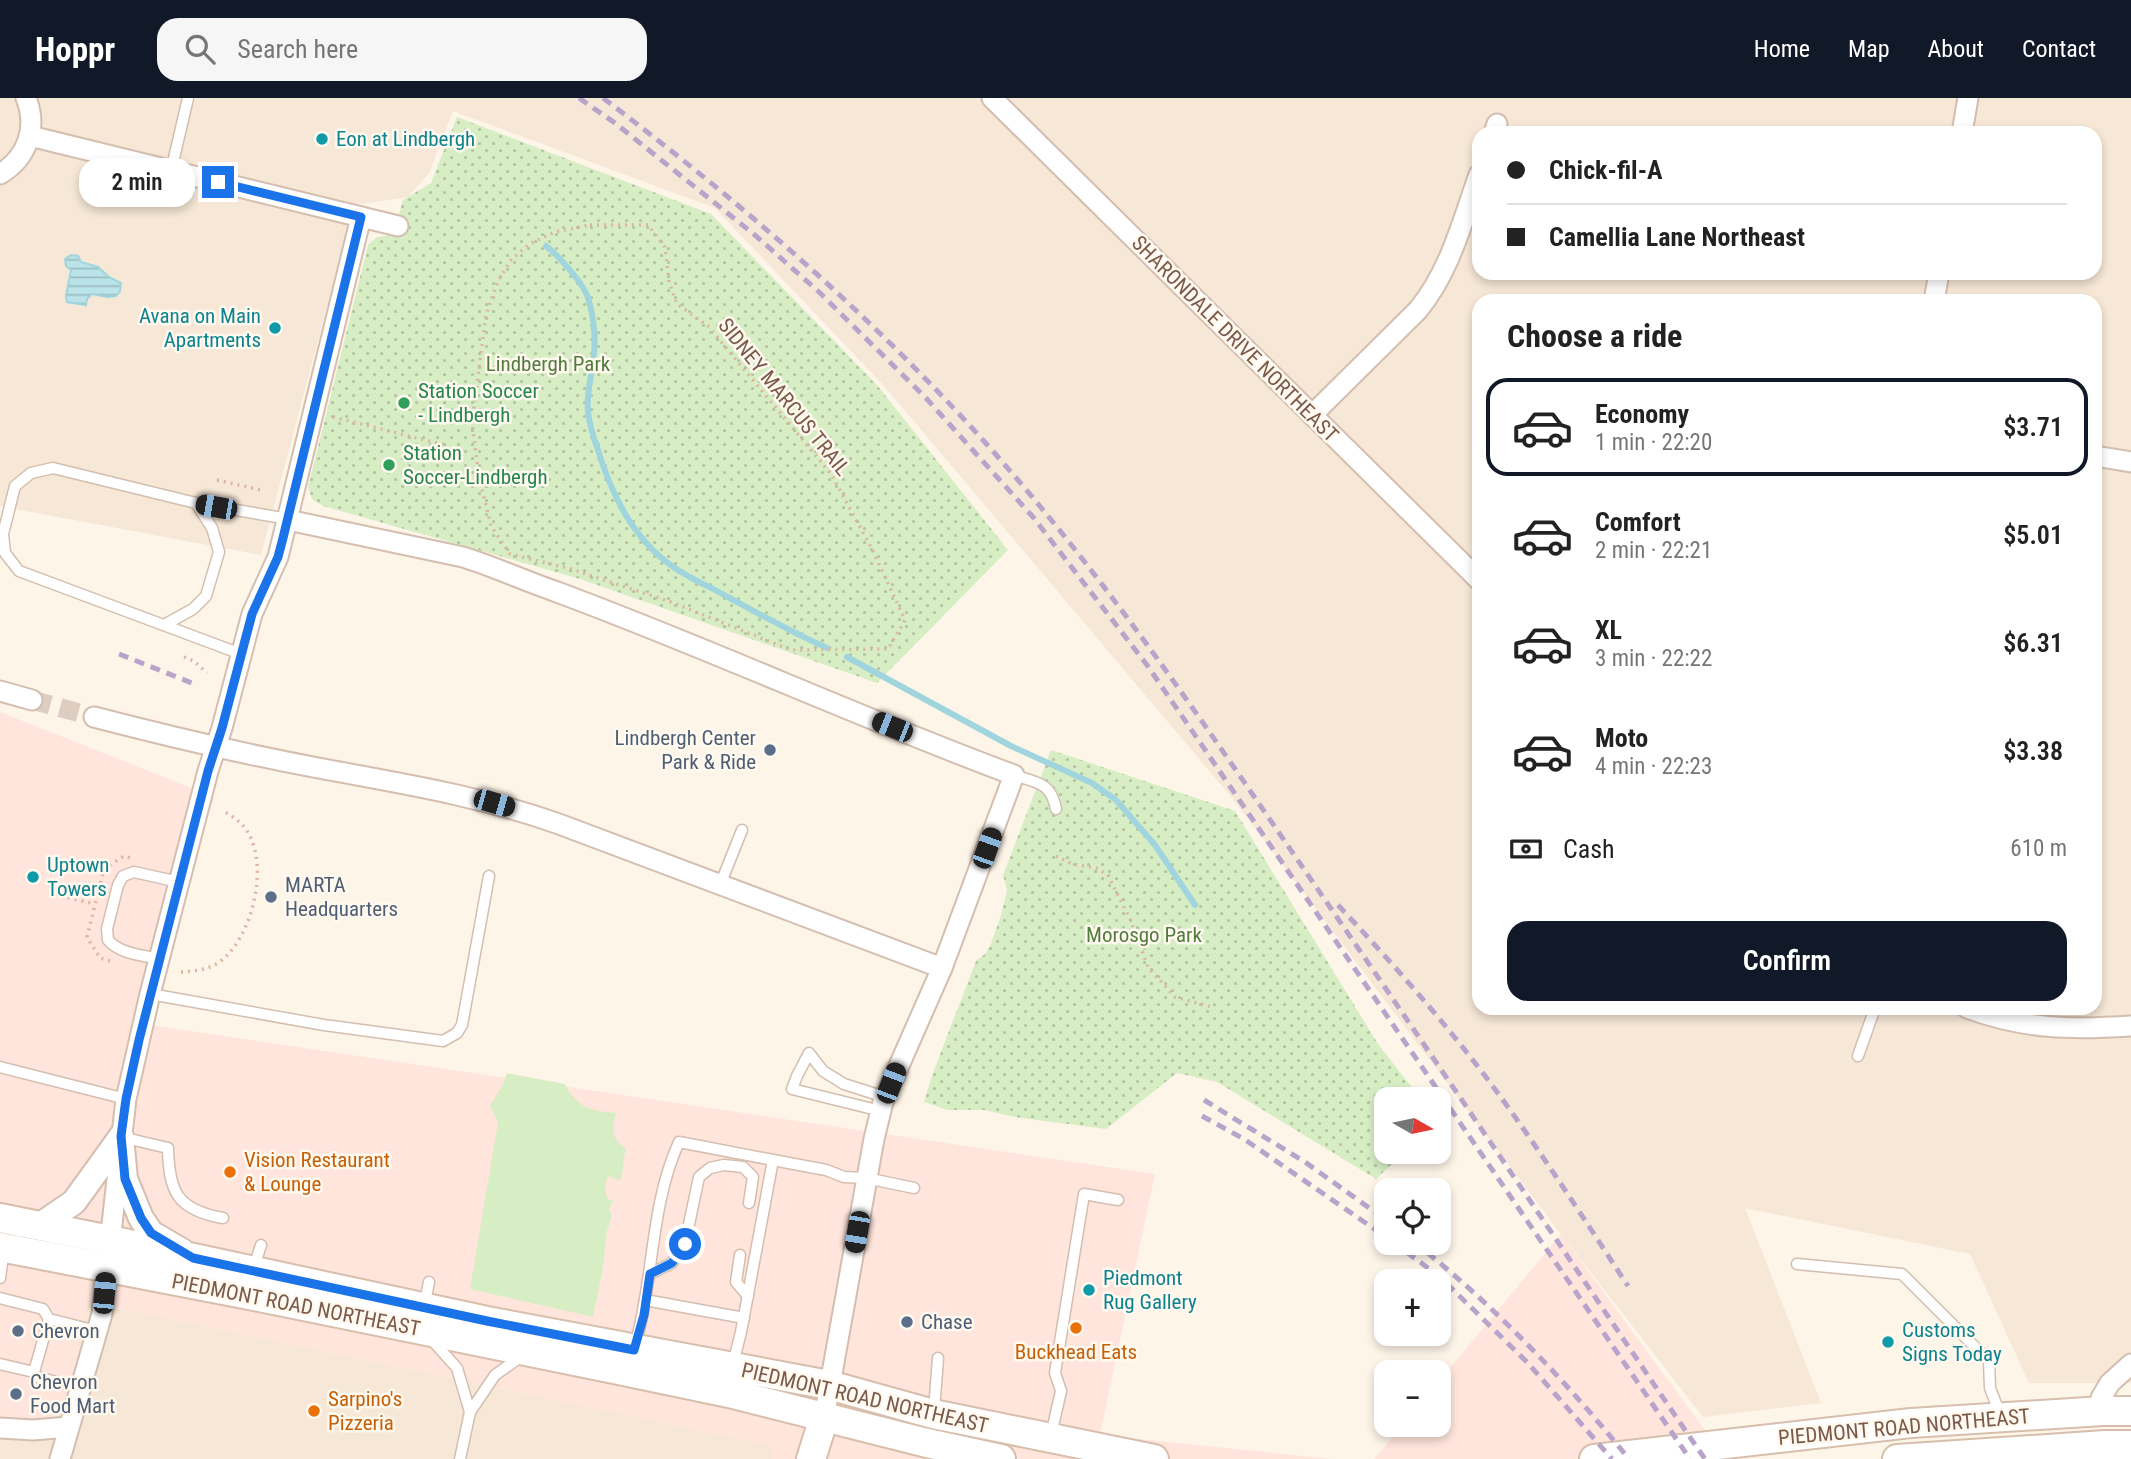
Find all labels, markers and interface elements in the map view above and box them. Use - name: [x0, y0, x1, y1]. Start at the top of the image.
- search box: [157, 18, 647, 81]
- text: Hoppr: [35, 30, 115, 69]
- icon: search: [181, 30, 219, 68]
- text: Search here: [237, 34, 358, 64]
- text: Home: [1754, 35, 1810, 63]
- text: Map: [1848, 35, 1890, 63]
- text: About: [1928, 35, 1984, 63]
- text: Contact: [2022, 35, 2096, 63]
- place label: Eon at Lindbergh: [336, 127, 475, 151]
- marker: Eon at Lindbergh: [314, 131, 330, 147]
- text: Chick-fil-A: [1549, 155, 1663, 185]
- callout: 2 min: [78, 158, 194, 206]
- route end: [202, 166, 234, 198]
- text: 2 min: [112, 169, 162, 196]
- text: Camellia Lane Northeast: [1549, 222, 1805, 252]
- street label: SHARONDALE DRIVE NORTHEAST: [1127, 231, 1343, 447]
- place label: Avana on Main Apartments: [139, 304, 261, 352]
- street label: SIDNEY MARCUS TRAIL: [713, 314, 855, 480]
- text: Choose a ride: [1507, 317, 1682, 355]
- marker: Avana on Main Apartments: [267, 320, 283, 336]
- park label: Lindbergh Park: [486, 352, 611, 376]
- place label: Station Soccer - Lindbergh: [418, 379, 539, 427]
- marker: Station Soccer - Lindbergh: [396, 395, 412, 411]
- icon: car: [1511, 396, 1574, 459]
- text: Economy: [1595, 399, 1689, 429]
- text: $3.71: [2003, 412, 2063, 442]
- text: 1 min · 22:20: [1595, 429, 1712, 456]
- place label: Station Soccer-Lindbergh: [403, 441, 548, 489]
- marker: Station Soccer-Lindbergh: [381, 457, 397, 473]
- car: [194, 493, 239, 521]
- icon: car: [1511, 504, 1574, 567]
- text: Comfort: [1595, 507, 1681, 537]
- text: $5.01: [2003, 520, 2063, 550]
- text: 2 min · 22:21: [1595, 537, 1712, 564]
- icon: car: [1511, 612, 1574, 675]
- text: XL: [1595, 615, 1622, 645]
- text: $6.31: [2003, 628, 2063, 658]
- text: 3 min · 22:22: [1595, 645, 1712, 672]
- car: [869, 709, 916, 745]
- icon: car: [1511, 720, 1574, 783]
- text: Moto: [1595, 723, 1648, 753]
- place label: Lindbergh Center Park & Ride: [615, 726, 756, 774]
- text: $3.38: [2003, 736, 2063, 766]
- marker: Lindbergh Center Park & Ride: [762, 742, 778, 758]
- text: 4 min · 22:23: [1595, 753, 1712, 780]
- car: [471, 787, 518, 819]
- car: [970, 825, 1005, 871]
- icon: cash: [1507, 830, 1545, 868]
- text: Cash: [1563, 834, 1615, 864]
- text: 610 m: [2010, 835, 2067, 862]
- place label: Uptown Towers: [47, 853, 110, 901]
- marker: Uptown Towers: [25, 869, 41, 885]
- place label: MARTA Headquarters: [285, 873, 398, 921]
- marker: MARTA Headquarters: [263, 889, 279, 905]
- button: Confirm: [1507, 921, 2067, 1001]
- park label: Morosgo Park: [1086, 923, 1202, 947]
- car: [874, 1060, 909, 1106]
- north arrow: [1374, 1087, 1451, 1164]
- map controls: [1374, 1087, 1451, 1437]
- place label: Vision Restaurant & Lounge: [244, 1148, 390, 1196]
- marker: Vision Restaurant & Lounge: [222, 1164, 238, 1180]
- button: locate: [1374, 1178, 1451, 1255]
- car: [844, 1209, 871, 1255]
- route start: [669, 1228, 701, 1260]
- place label: Piedmont Rug Gallery: [1103, 1266, 1197, 1314]
- street label: PIEDMONT ROAD NORTHEAST: [170, 1269, 422, 1341]
- button: +: [1374, 1269, 1451, 1346]
- car: [92, 1271, 117, 1315]
- marker: Piedmont Rug Gallery: [1081, 1282, 1097, 1298]
- place label: Chase: [921, 1310, 973, 1334]
- marker: Chase: [899, 1314, 915, 1330]
- place label: Customs Signs Today: [1902, 1318, 2002, 1366]
- place label: Chevron: [32, 1319, 100, 1343]
- marker: Buckhead Eats: [1068, 1320, 1084, 1336]
- marker: Chevron: [10, 1323, 26, 1339]
- marker: Customs Signs Today: [1880, 1334, 1896, 1350]
- place label: Buckhead Eats: [1015, 1340, 1137, 1364]
- street label: PIEDMONT ROAD NORTHEAST: [739, 1358, 991, 1438]
- button: −: [1374, 1360, 1451, 1437]
- place label: Chevron Food Mart: [30, 1370, 115, 1418]
- marker: Chevron Food Mart: [8, 1386, 24, 1402]
- place label: Sarpino's Pizzeria: [328, 1387, 402, 1435]
- marker: Sarpino's Pizzeria: [306, 1403, 322, 1419]
- street label: PIEDMONT ROAD NORTHEAST: [1777, 1404, 2031, 1450]

